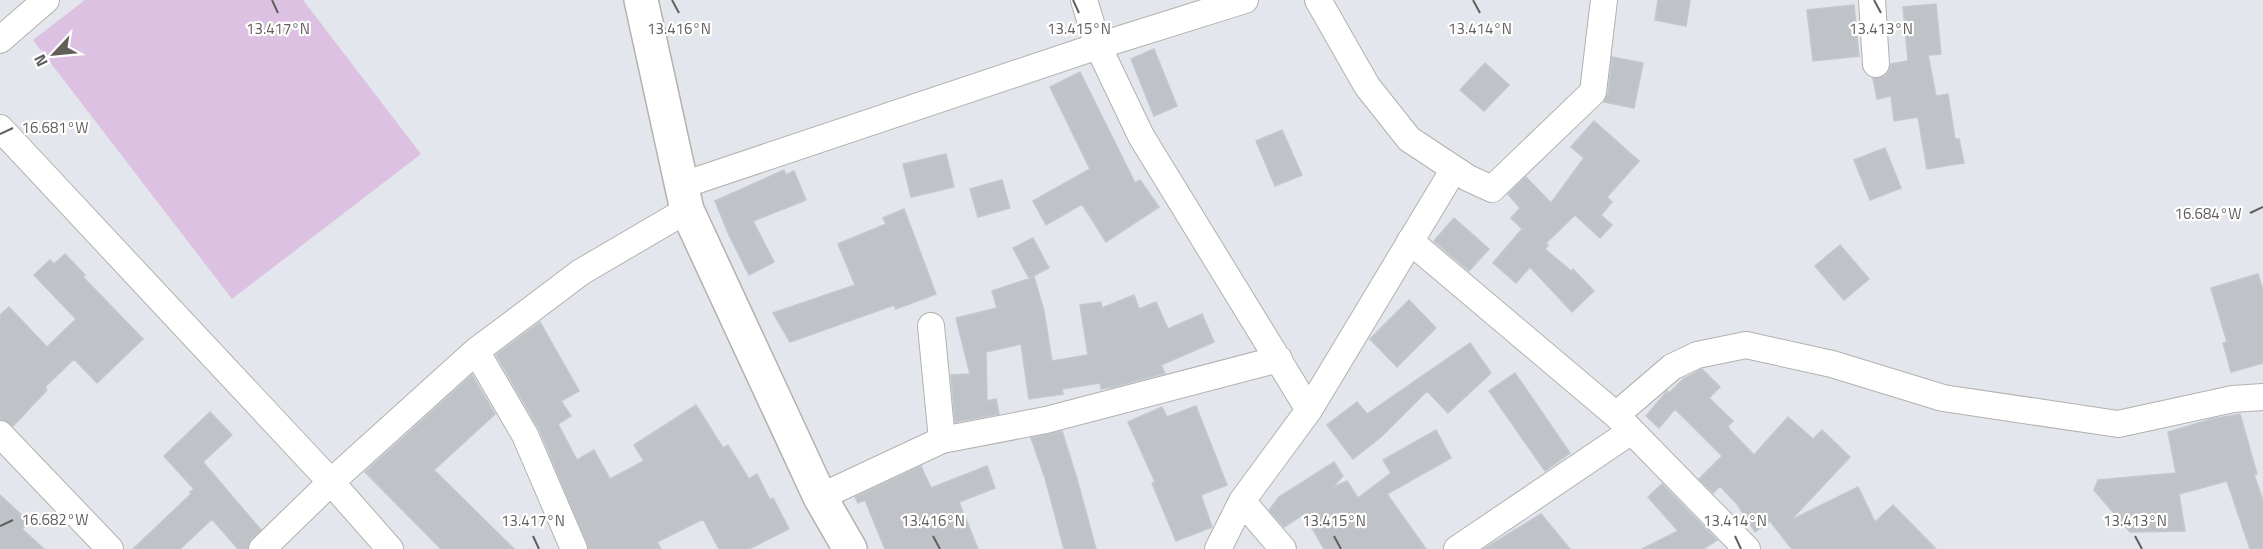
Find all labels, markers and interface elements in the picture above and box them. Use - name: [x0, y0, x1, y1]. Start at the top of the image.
- text: 13.417°N: [246, 17, 310, 40]
- text: 13.416°N: [647, 17, 711, 40]
- text: 13.415°N: [1047, 17, 1111, 40]
- text: 13.414°N: [1448, 17, 1512, 40]
- text: 13.413°N: [1849, 17, 1913, 40]
- north arrow: [24, 24, 84, 84]
- text: N: [27, 50, 54, 71]
- text: 16.681°W: [22, 116, 88, 139]
- text: 16.684°W: [2175, 202, 2241, 225]
- text: 16.682°W: [22, 508, 88, 531]
- text: 13.417°N: [501, 509, 565, 532]
- text: 13.416°N: [901, 509, 965, 532]
- text: 13.415°N: [1302, 509, 1366, 532]
- text: 13.414°N: [1703, 509, 1767, 532]
- text: 13.413°N: [2103, 509, 2167, 532]

